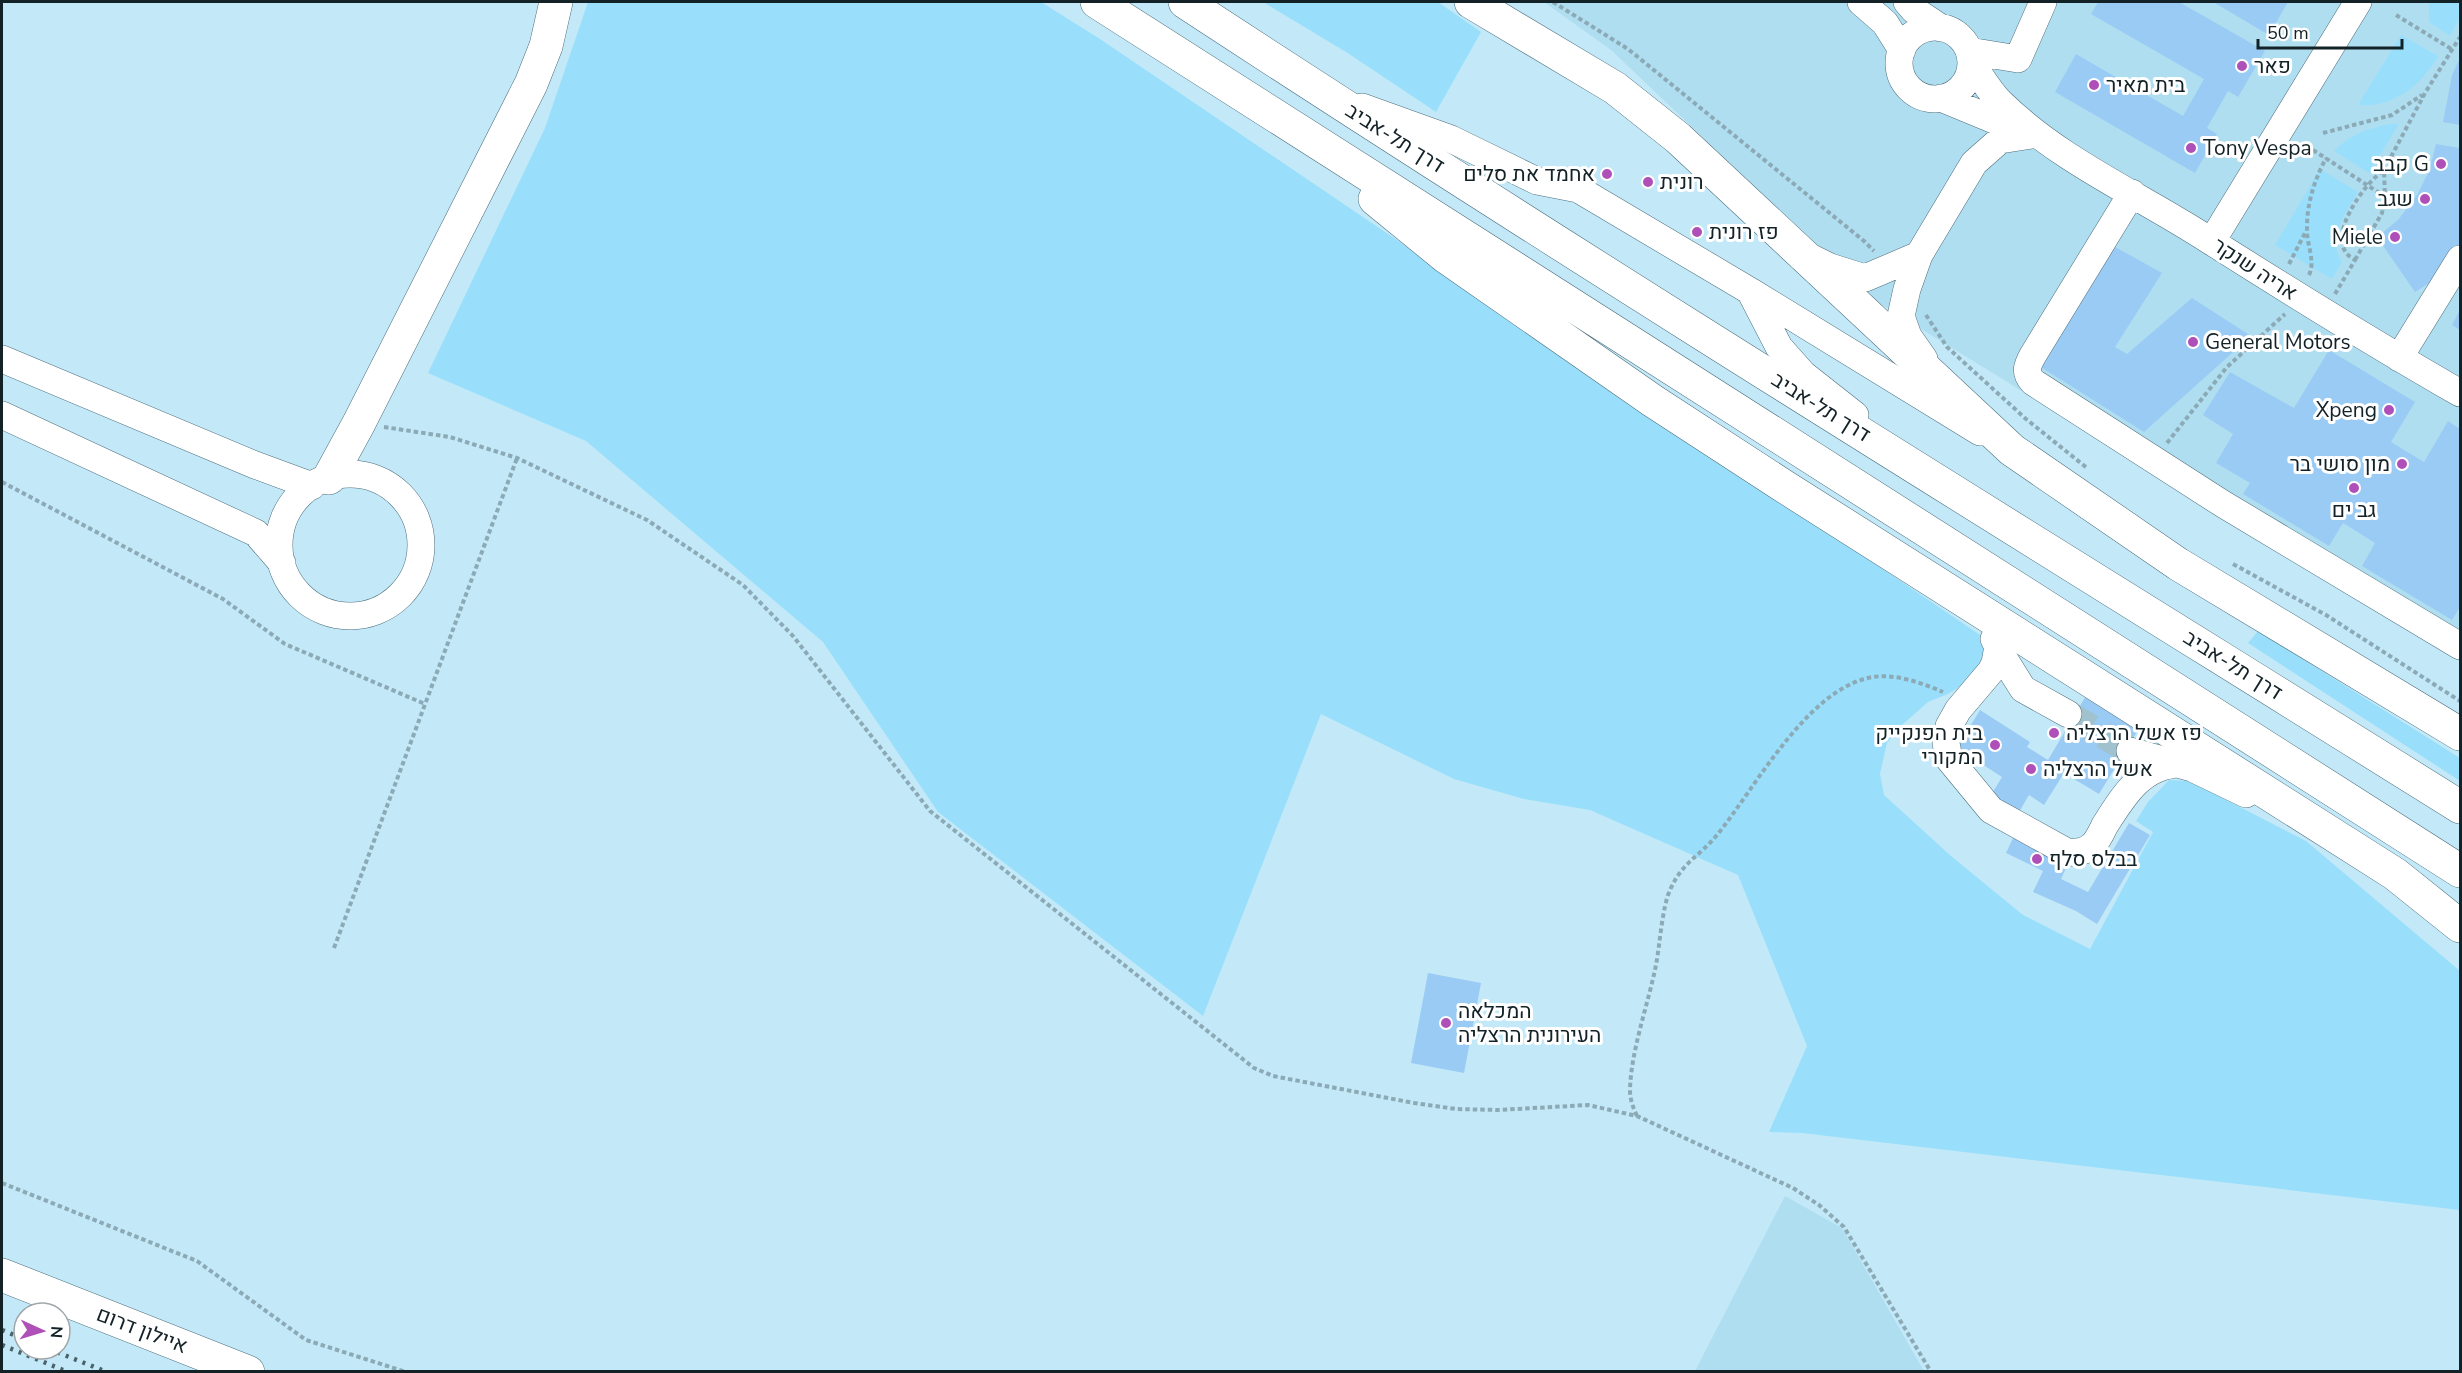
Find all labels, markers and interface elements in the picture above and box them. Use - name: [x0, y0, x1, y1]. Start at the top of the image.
- scale bar: [2258, 12, 2402, 50]
- text: 50 m: [2267, 21, 2309, 45]
- place label: פאר: [2254, 52, 2291, 80]
- marker: פאר: [2235, 59, 2249, 73]
- place label: בית מאיר: [2106, 71, 2185, 99]
- marker: בית מאיר: [2087, 78, 2101, 92]
- street label: דרך תל-אביב: [1340, 97, 1450, 180]
- place label: Tony Vespa: [2203, 134, 2312, 162]
- marker: Tony Vespa: [2184, 141, 2198, 155]
- place label: קבב G: [2373, 150, 2429, 178]
- marker: קבב G: [2434, 157, 2448, 171]
- place label: אחמד את סלים: [1463, 160, 1595, 188]
- marker: אחמד את סלים: [1600, 167, 1614, 181]
- place label: רונית: [1660, 168, 1704, 196]
- marker: רונית: [1641, 175, 1655, 189]
- place label: שגב: [2377, 185, 2413, 213]
- marker: שגב: [2418, 192, 2432, 206]
- place label: פז רונית: [1709, 218, 1779, 246]
- place label: Miele: [2332, 223, 2383, 251]
- marker: פז רונית: [1690, 225, 1704, 239]
- marker: Miele: [2388, 230, 2402, 244]
- street label: אריה שנקר: [2207, 231, 2303, 307]
- place label: General Motors: [2205, 328, 2351, 356]
- marker: General Motors: [2186, 335, 2200, 349]
- street label: דרך תל-אביב: [1766, 366, 1876, 449]
- place label: Xpeng: [2316, 396, 2377, 424]
- marker: Xpeng: [2382, 403, 2396, 417]
- place label: מון סושי בר: [2290, 450, 2390, 478]
- marker: מון סושי בר: [2395, 457, 2409, 471]
- marker: גב ים: [2347, 481, 2361, 495]
- place label: גב ים: [2332, 496, 2376, 524]
- street label: דרך תל-אביב: [2178, 624, 2288, 707]
- place label: בית הפנקייק המקורי: [1875, 719, 1983, 771]
- place label: פז אשל הרצליה: [2066, 719, 2202, 747]
- marker: פז אשל הרצליה: [2047, 726, 2061, 740]
- marker: בית הפנקייק המקורי: [1988, 738, 2002, 752]
- place label: אשל הרצליה: [2043, 755, 2153, 783]
- marker: אשל הרצליה: [2024, 762, 2038, 776]
- place label: בבלס סלף: [2049, 845, 2137, 873]
- marker: בבלס סלף: [2030, 852, 2044, 866]
- place label: המכלאה העירונית הרצליה: [1458, 997, 1601, 1049]
- marker: המכלאה העירונית הרצליה: [1439, 1016, 1453, 1030]
- street label: איילון דרום: [92, 1300, 192, 1360]
- north arrow: [12, 1301, 72, 1361]
- text: N: [45, 1325, 67, 1339]

